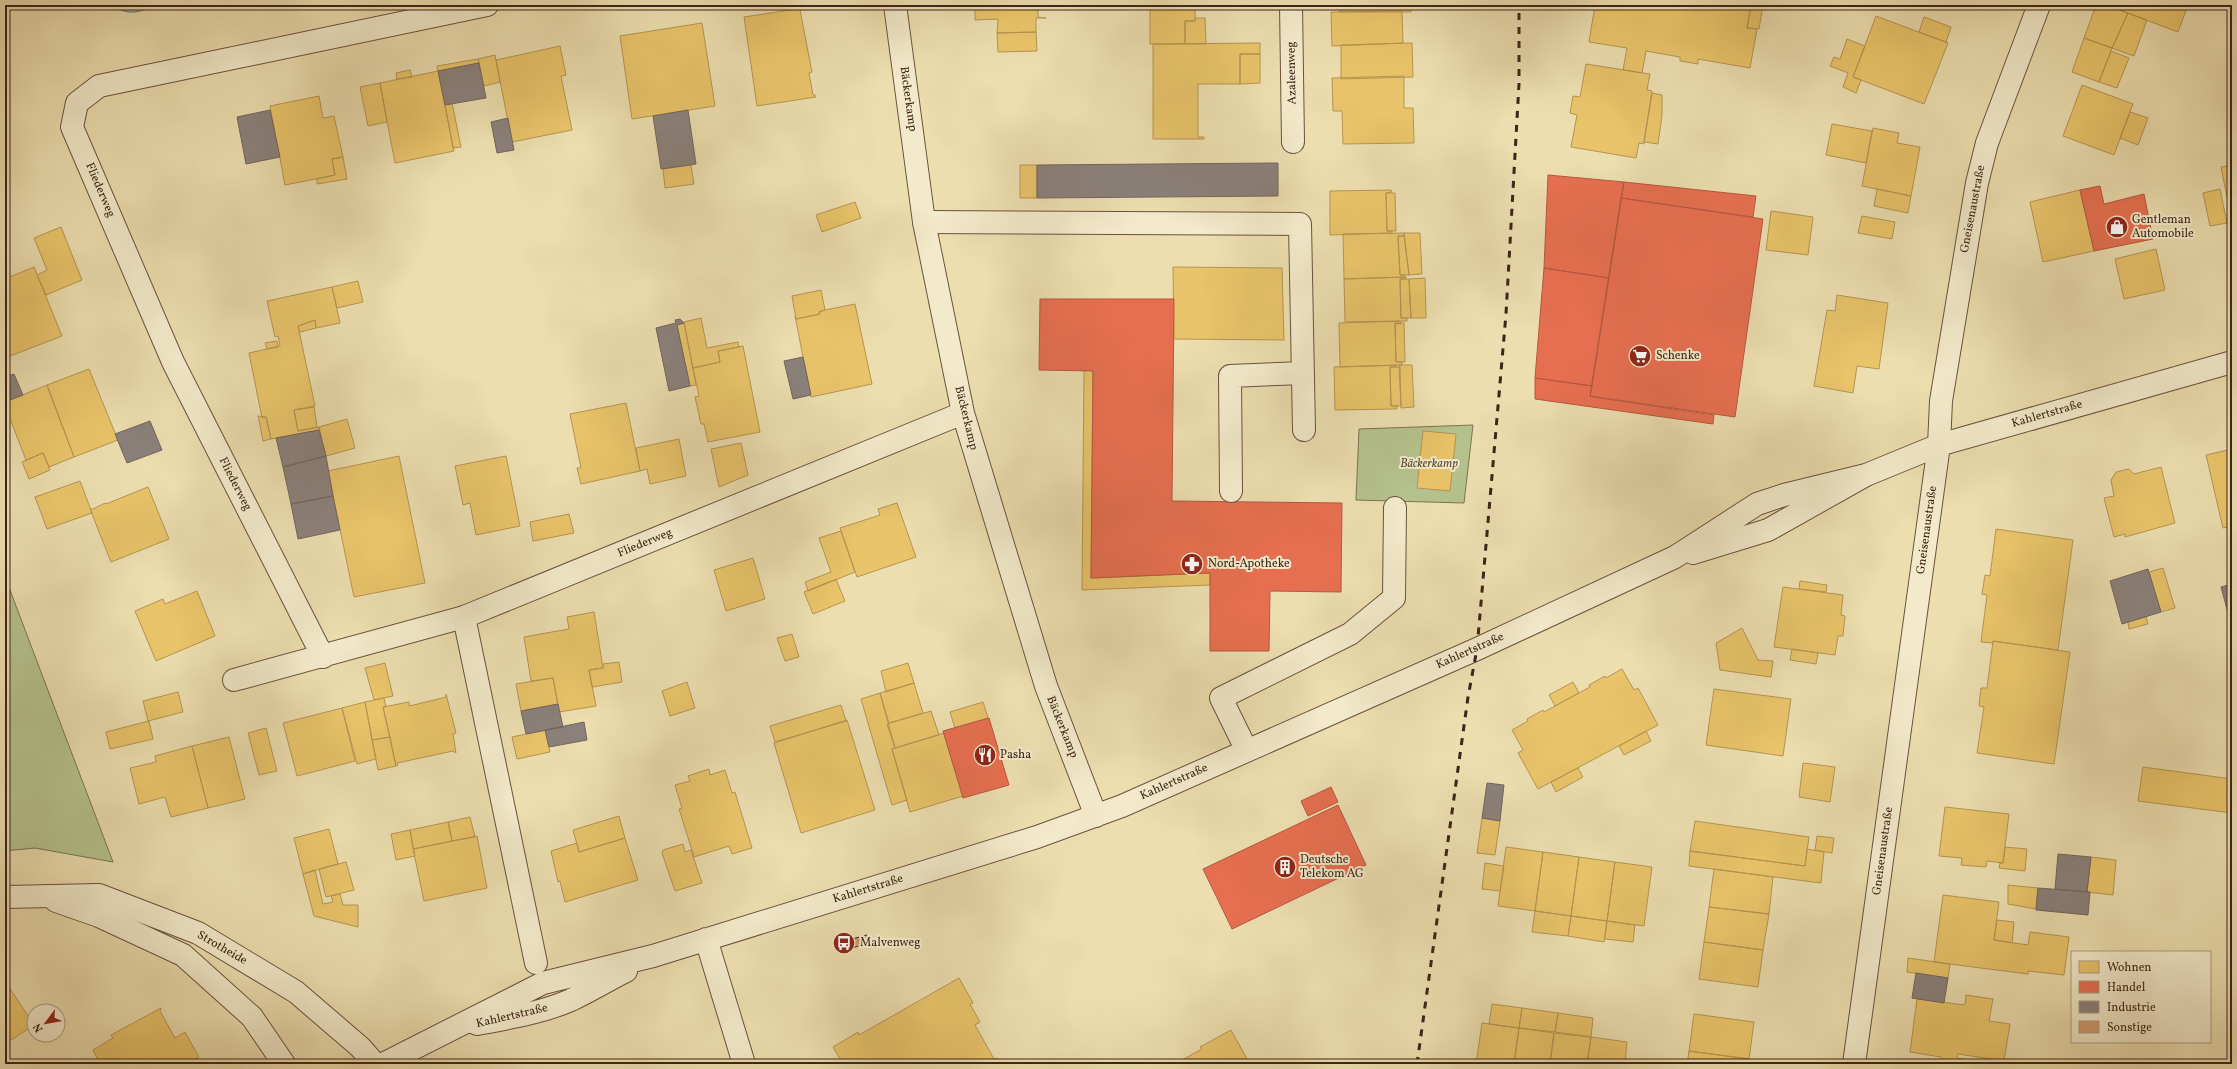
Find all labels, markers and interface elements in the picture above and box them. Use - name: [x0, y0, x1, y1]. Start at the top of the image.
- street label: Azaleenweg: [1283, 41, 1301, 105]
- street label: Bäckerkamp: [896, 65, 921, 133]
- street label: Fliederweg: [81, 160, 119, 220]
- street label: Gneisenaustraße: [1957, 163, 1989, 254]
- place label: Gentleman Automobile: [2132, 212, 2194, 242]
- shop icon: Gentleman Automobile: [2104, 214, 2130, 240]
- supermarket icon: Schenke: [1627, 343, 1653, 369]
- place label: Schenke: [1656, 348, 1700, 364]
- street label: Bäckerkamp: [950, 384, 982, 452]
- street label: Kahlertstraße: [2010, 396, 2085, 432]
- street label: Fliederweg: [215, 454, 255, 514]
- park label: Bäckerkamp: [1400, 456, 1458, 472]
- street label: Gneisenaustraße: [1913, 484, 1941, 575]
- street label: Fliederweg: [615, 525, 675, 561]
- pharmacy icon: Nord-Apotheke: [1179, 551, 1205, 577]
- place label: Nord-Apotheke: [1208, 556, 1290, 572]
- street label: Kahlertstraße: [1433, 629, 1507, 673]
- street label: Bäckerkamp: [1042, 694, 1082, 761]
- restaurant icon: Pasha: [972, 742, 998, 768]
- place label: Pasha: [1000, 747, 1031, 763]
- street label: Kahlertstraße: [1137, 760, 1211, 804]
- street label: Gneisenaustraße: [1869, 805, 1897, 896]
- place label: Deutsche Telekom AG: [1300, 852, 1364, 882]
- building icon: Deutsche Telekom AG: [1272, 854, 1298, 880]
- street label: Kahlertstraße: [831, 871, 906, 907]
- street label: Strotheide: [194, 927, 250, 969]
- bus stop icon: Malvenweg: [831, 930, 857, 956]
- place label: Malvenweg: [860, 935, 920, 951]
- legend: [2071, 951, 2211, 1043]
- text: Wohnen: [2107, 960, 2152, 976]
- text: Handel: [2107, 980, 2146, 996]
- street label: Kahlertstraße: [475, 1000, 550, 1032]
- text: Industrie: [2107, 1000, 2156, 1016]
- north arrow: [26, 1003, 66, 1043]
- text: N: [30, 1020, 47, 1035]
- text: Sonstige: [2107, 1020, 2152, 1036]

